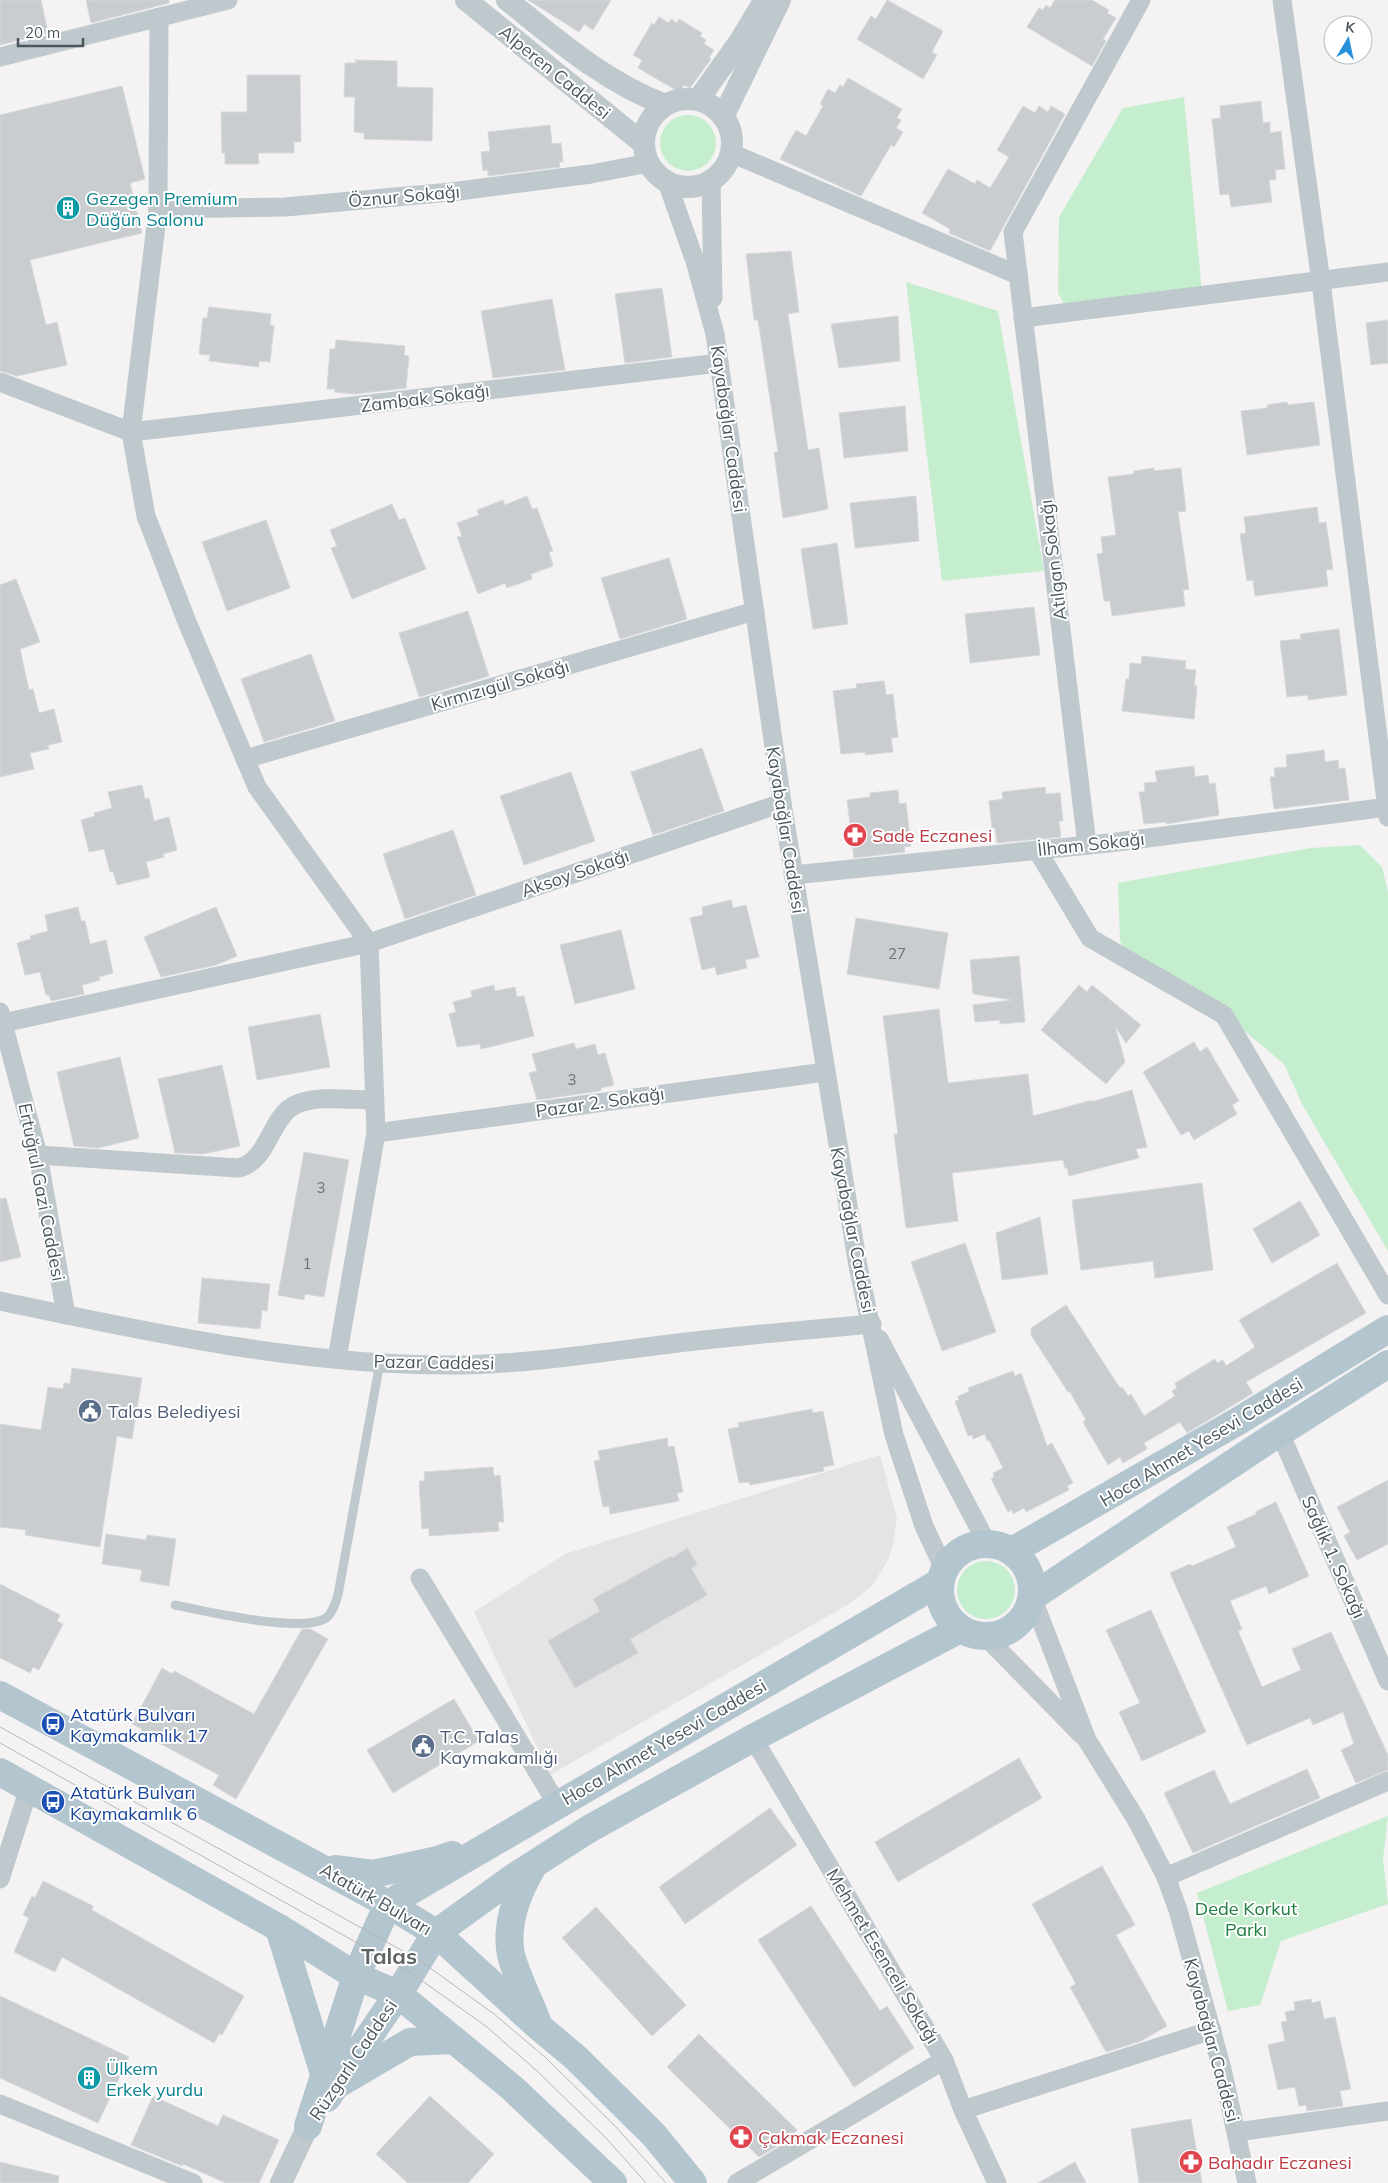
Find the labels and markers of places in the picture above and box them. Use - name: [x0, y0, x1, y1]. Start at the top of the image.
- place label: Gezegen Premium Düğün Salonu: [86, 187, 238, 231]
- building icon: Gezegen Premium Düğün Salonu: [55, 195, 81, 221]
- pharmacy icon: Sade Eczanesi: [842, 822, 868, 848]
- place label: Sade Eczanesi: [872, 824, 992, 847]
- public building icon: Talas Belediyesi: [77, 1398, 103, 1424]
- place label: Talas Belediyesi: [108, 1400, 241, 1423]
- place label: Atatürk Bulvarı Kaymakamlık 17: [70, 1703, 208, 1747]
- bus stop icon: Atatürk Bulvarı Kaymakamlık 17: [40, 1711, 66, 1737]
- place label: T.C. Talas Kaymakamlığı: [440, 1725, 558, 1769]
- public building icon: T.C. Talas Kaymakamlığı: [410, 1733, 436, 1759]
- place label: Atatürk Bulvarı Kaymakamlık 6: [70, 1781, 197, 1825]
- bus stop icon: Atatürk Bulvarı Kaymakamlık 6: [40, 1789, 66, 1815]
- place label: Ülkem Erkek yurdu: [106, 2057, 203, 2101]
- building icon: Ülkem Erkek yurdu: [76, 2065, 102, 2091]
- pharmacy icon: Çakmak Eczanesi: [728, 2124, 754, 2150]
- place label: Çakmak Eczanesi: [758, 2126, 904, 2149]
- pharmacy icon: Bahadır Eczanesi: [1178, 2149, 1204, 2175]
- place label: Bahadır Eczanesi: [1208, 2151, 1352, 2174]

